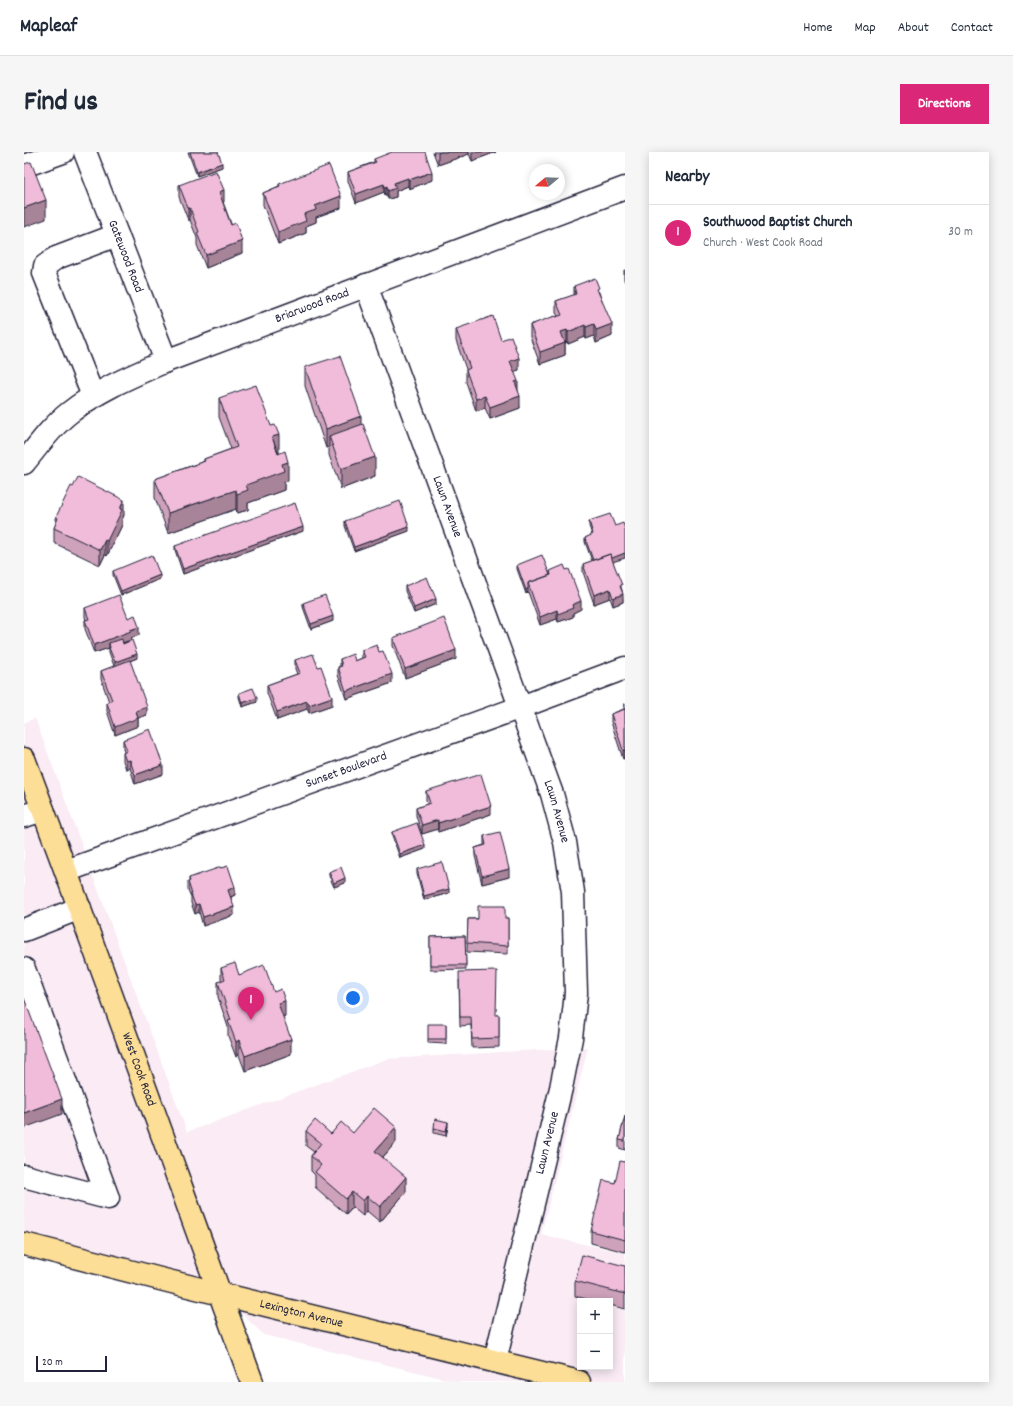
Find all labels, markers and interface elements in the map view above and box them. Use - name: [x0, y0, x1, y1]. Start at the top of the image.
- text: Mapleaf: [20, 14, 77, 41]
- text: Home: [803, 18, 832, 38]
- text: Map: [854, 18, 876, 38]
- text: About: [898, 18, 929, 38]
- text: Contact: [951, 18, 993, 38]
- text: Find us: [24, 84, 98, 124]
- button: Directions: [900, 84, 989, 124]
- north arrow: [529, 164, 565, 200]
- text: Nearby: [665, 166, 709, 190]
- text: Southwood Baptist Church: [703, 212, 852, 234]
- street label: Gatewood Road: [103, 217, 148, 296]
- text: 1: [677, 223, 679, 242]
- text: 30 m: [948, 223, 973, 242]
- text: Church · West Cook Road: [703, 234, 823, 253]
- street label: Briarwood Road: [272, 283, 352, 329]
- street label: Lawn Avenue: [427, 473, 467, 540]
- street label: Sunset Boulevard: [303, 747, 390, 793]
- street label: Lawn Avenue: [538, 777, 574, 845]
- pin: 1: [238, 987, 264, 1020]
- your location: [343, 988, 363, 1008]
- street label: West Cook Road: [116, 1030, 161, 1109]
- street label: Lawn Avenue: [531, 1109, 565, 1177]
- street label: Lexington Avenue: [258, 1294, 345, 1333]
- map controls: [577, 1298, 613, 1370]
- button: +: [577, 1298, 613, 1334]
- button: −: [577, 1334, 613, 1370]
- scale bar: [36, 1354, 107, 1373]
- text: 20 m: [42, 1355, 63, 1371]

